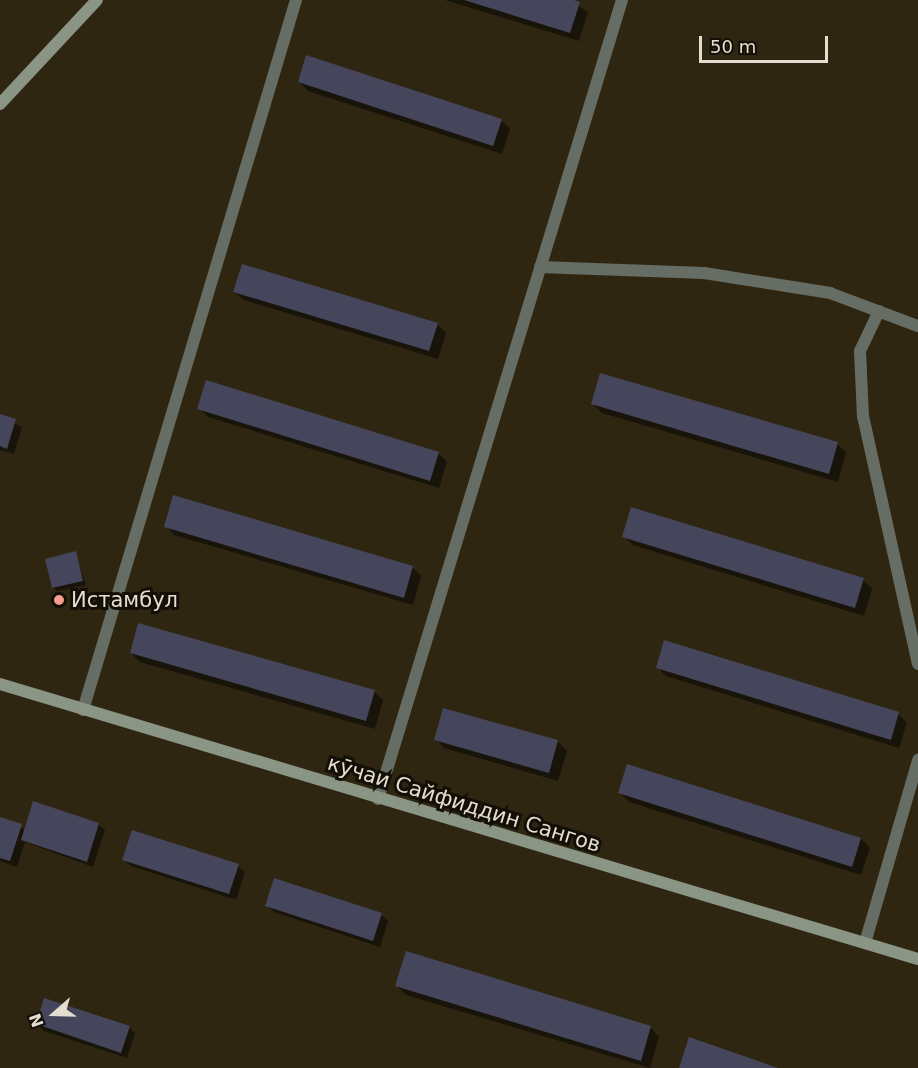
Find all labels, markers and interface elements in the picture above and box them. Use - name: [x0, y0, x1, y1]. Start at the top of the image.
- scale bar: [702, 24, 831, 62]
- text: 50 m: [710, 36, 756, 57]
- place label: Истамбул: [71, 587, 178, 613]
- marker: Истамбул: [52, 593, 66, 607]
- street label: кӯчаи Сайфиддин Сангов: [324, 750, 604, 858]
- north arrow: [24, 984, 84, 1044]
- text: N: [25, 1011, 48, 1030]

